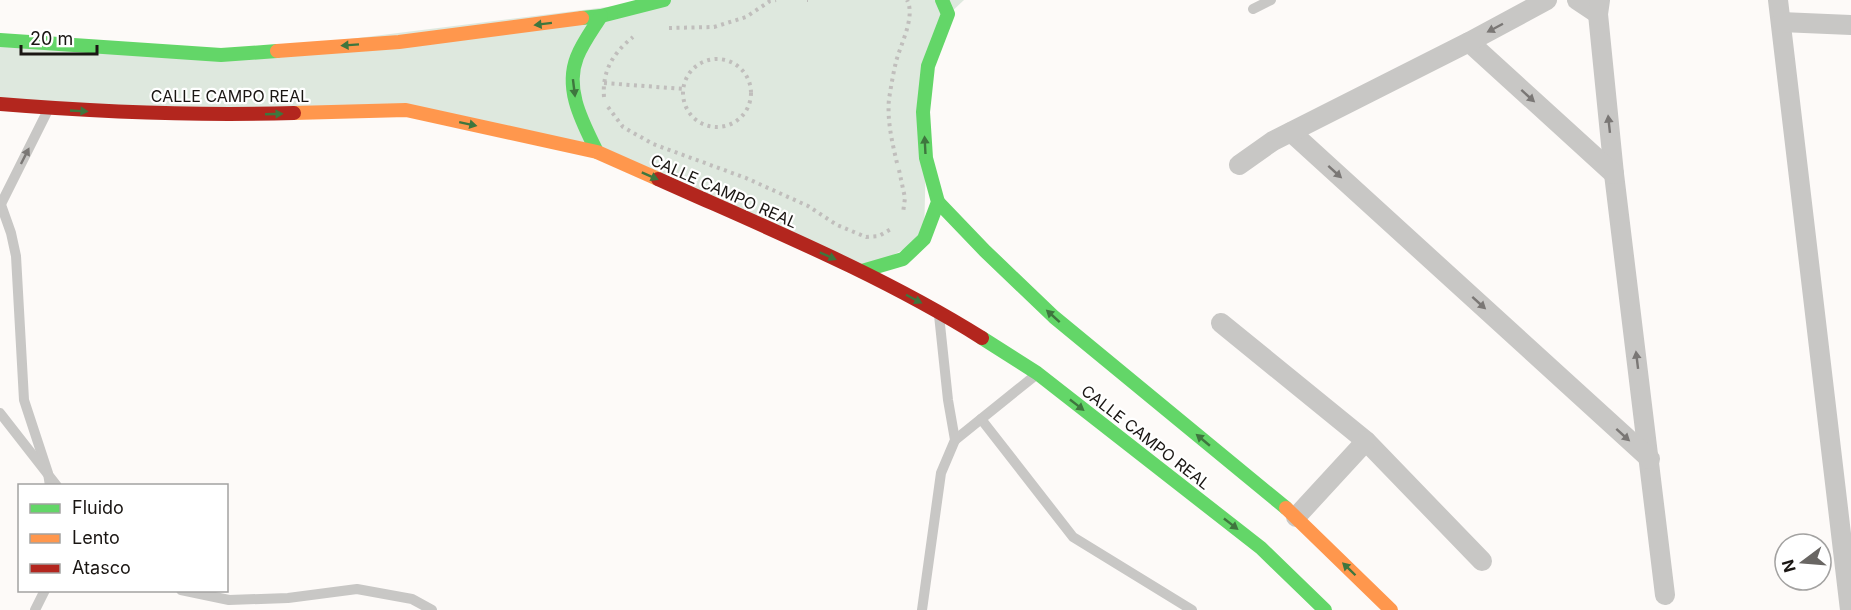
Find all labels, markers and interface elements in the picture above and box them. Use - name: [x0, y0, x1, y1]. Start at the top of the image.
- scale bar: [21, 18, 98, 56]
- one-way arrow: [534, 19, 553, 28]
- one-way arrow: [1487, 23, 1504, 33]
- text: 20 m: [30, 28, 73, 49]
- one-way arrow: [340, 41, 359, 50]
- one-way arrow: [569, 79, 578, 98]
- street label: CALLE CAMPO REAL: [151, 86, 309, 106]
- one-way arrow: [1520, 89, 1535, 102]
- one-way arrow: [70, 106, 89, 115]
- one-way arrow: [265, 109, 284, 119]
- one-way arrow: [1604, 115, 1614, 134]
- one-way arrow: [458, 120, 477, 129]
- one-way arrow: [921, 136, 930, 155]
- one-way arrow: [20, 148, 29, 165]
- street label: CALLE CAMPO REAL: [648, 150, 800, 232]
- one-way arrow: [1327, 165, 1342, 179]
- one-way arrow: [641, 171, 659, 181]
- one-way arrow: [819, 251, 837, 261]
- one-way arrow: [905, 293, 923, 303]
- one-way arrow: [1471, 296, 1486, 310]
- one-way arrow: [1046, 310, 1061, 323]
- one-way arrow: [1633, 350, 1642, 369]
- street label: CALLE CAMPO REAL: [1077, 380, 1215, 494]
- one-way arrow: [1070, 398, 1085, 410]
- one-way arrow: [1615, 427, 1629, 441]
- one-way arrow: [1195, 434, 1211, 447]
- legend: [18, 484, 228, 592]
- text: Fluido: [72, 497, 124, 518]
- one-way arrow: [1223, 518, 1239, 531]
- text: Lento: [72, 527, 120, 548]
- north arrow: [1773, 532, 1833, 592]
- text: Atasco: [72, 557, 131, 578]
- text: N: [1777, 558, 1800, 575]
- one-way arrow: [1342, 562, 1357, 576]

